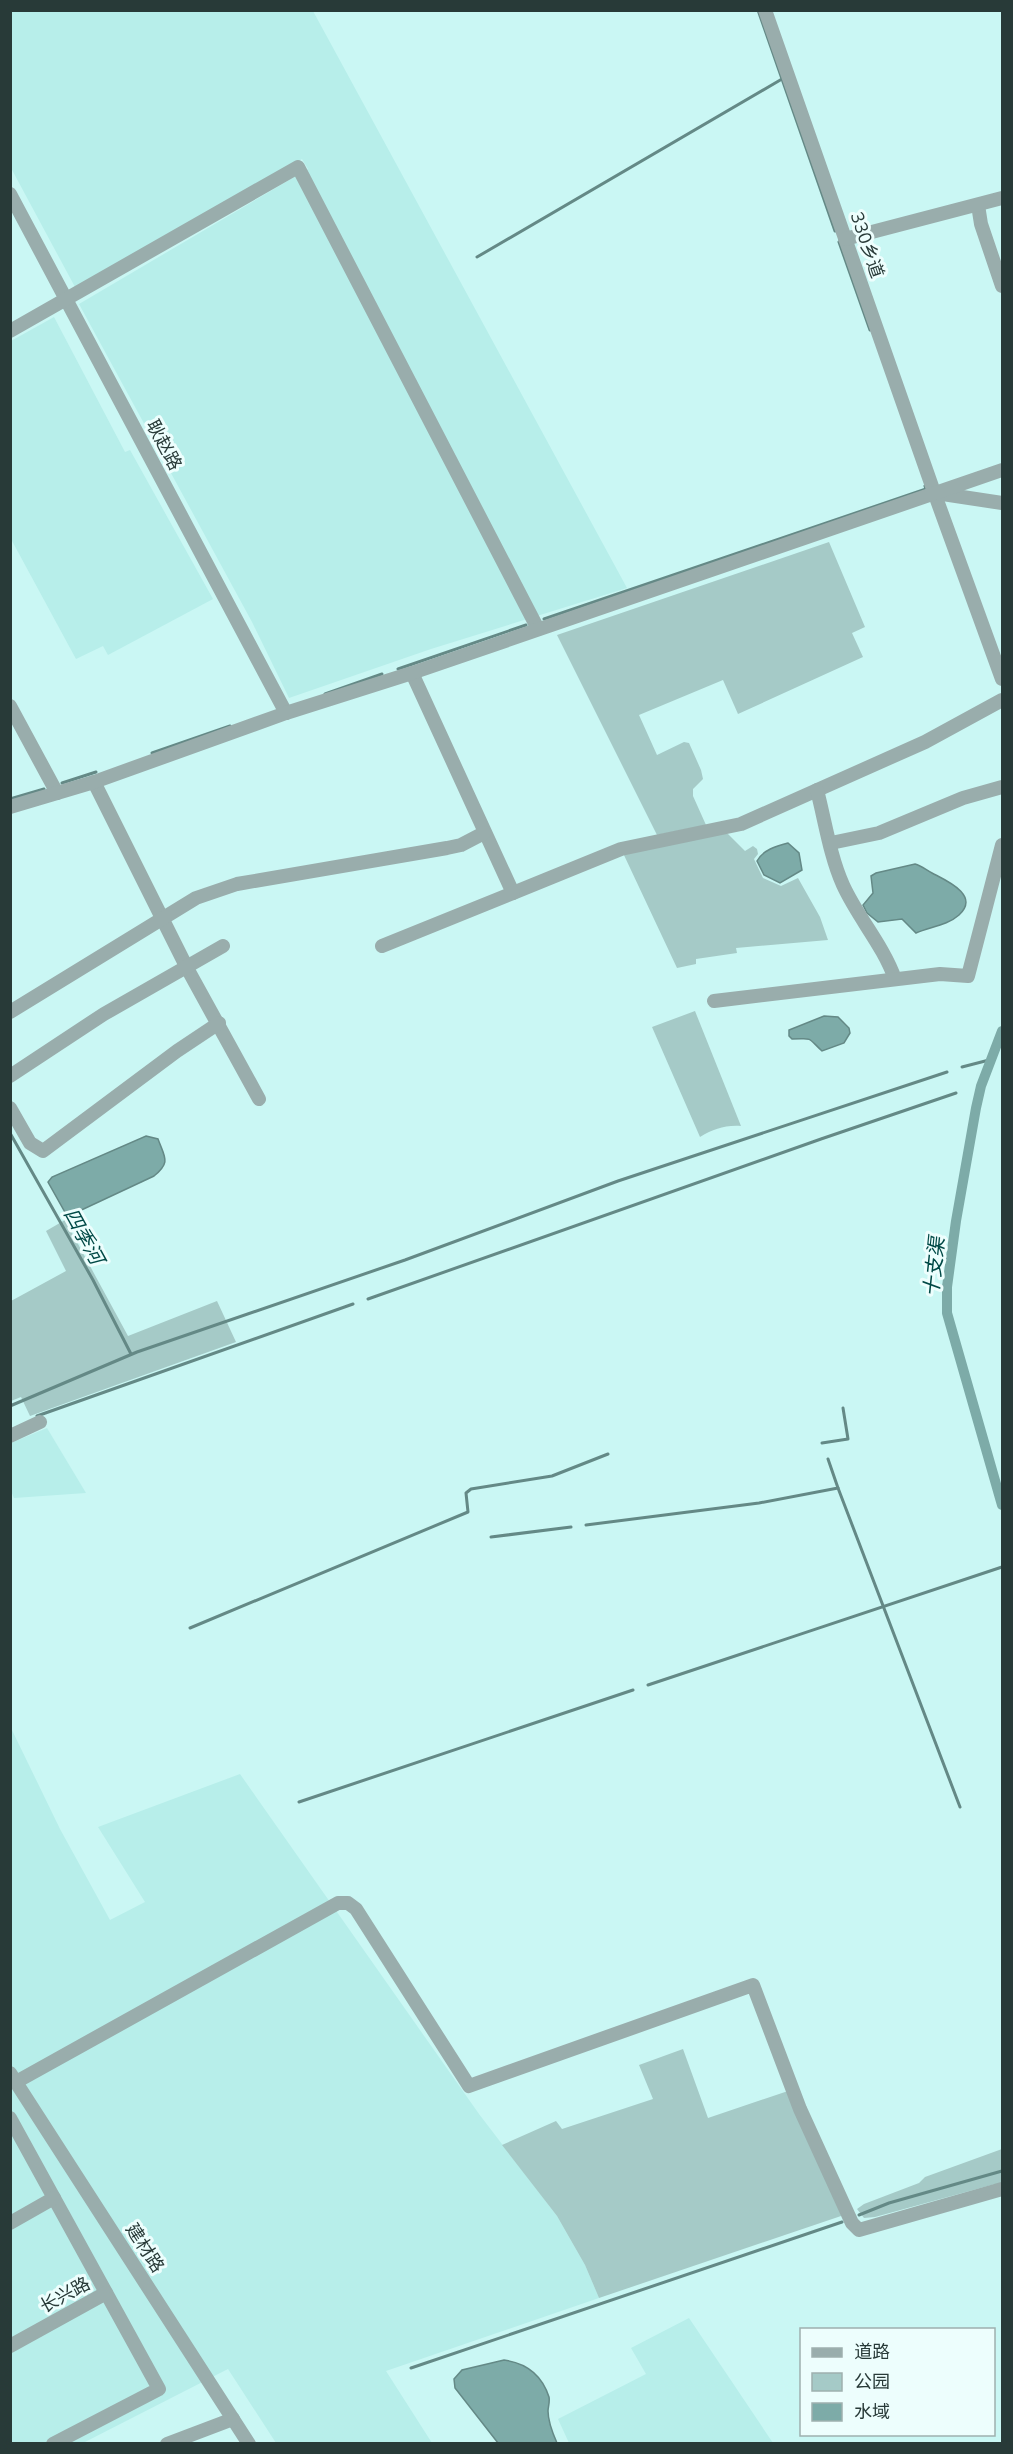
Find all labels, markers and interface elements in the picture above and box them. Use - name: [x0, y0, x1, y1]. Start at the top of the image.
- street label: 330乡道: [845, 209, 889, 281]
- street label: 耿赵路: [141, 416, 187, 474]
- water label: 四季河: [57, 1203, 112, 1273]
- water label: 十支渠: [918, 1233, 951, 1298]
- street label: 建材路: [120, 2219, 170, 2277]
- street label: 长兴路: [36, 2271, 94, 2319]
- legend: [800, 2328, 995, 2436]
- text: 道路: [854, 2340, 890, 2364]
- text: 公园: [854, 2370, 890, 2394]
- text: 水域: [854, 2400, 890, 2424]

